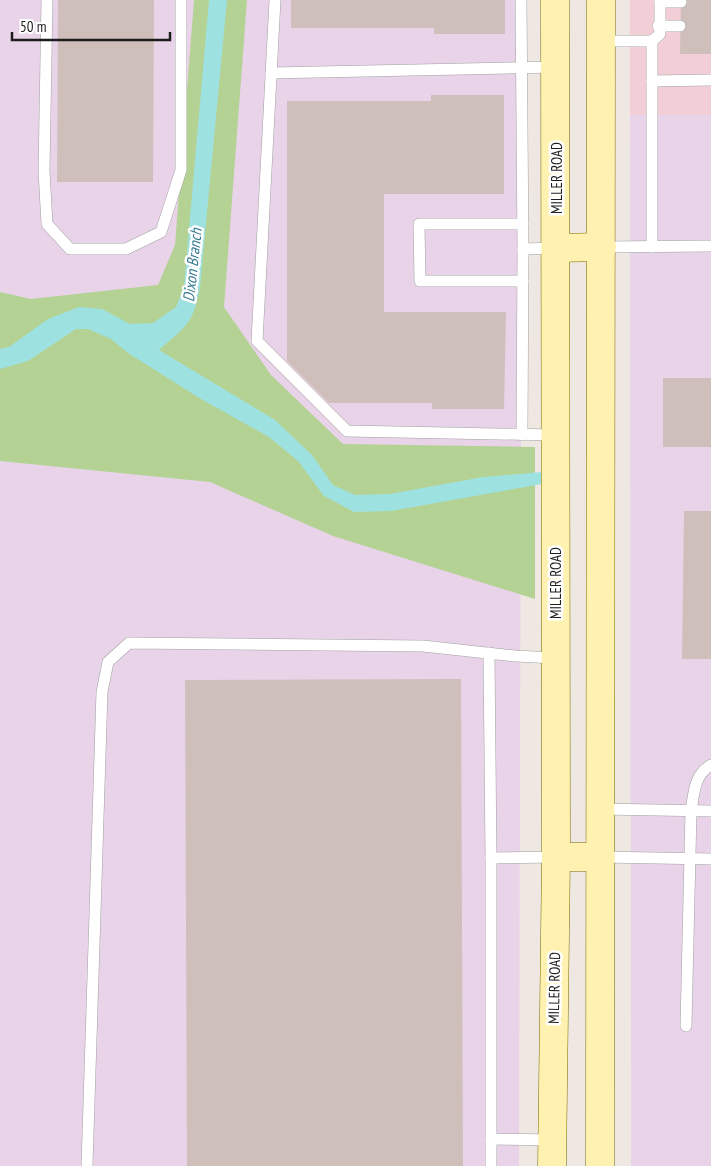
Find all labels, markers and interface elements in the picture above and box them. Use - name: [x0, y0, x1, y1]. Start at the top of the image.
- scale bar: [12, 10, 170, 42]
- text: 50 m: [20, 17, 46, 36]
- street label: MILLER ROAD: [547, 142, 566, 214]
- water label: Dixon Branch: [178, 226, 206, 303]
- street label: MILLER ROAD: [546, 547, 565, 619]
- street label: MILLER ROAD: [544, 952, 564, 1024]

